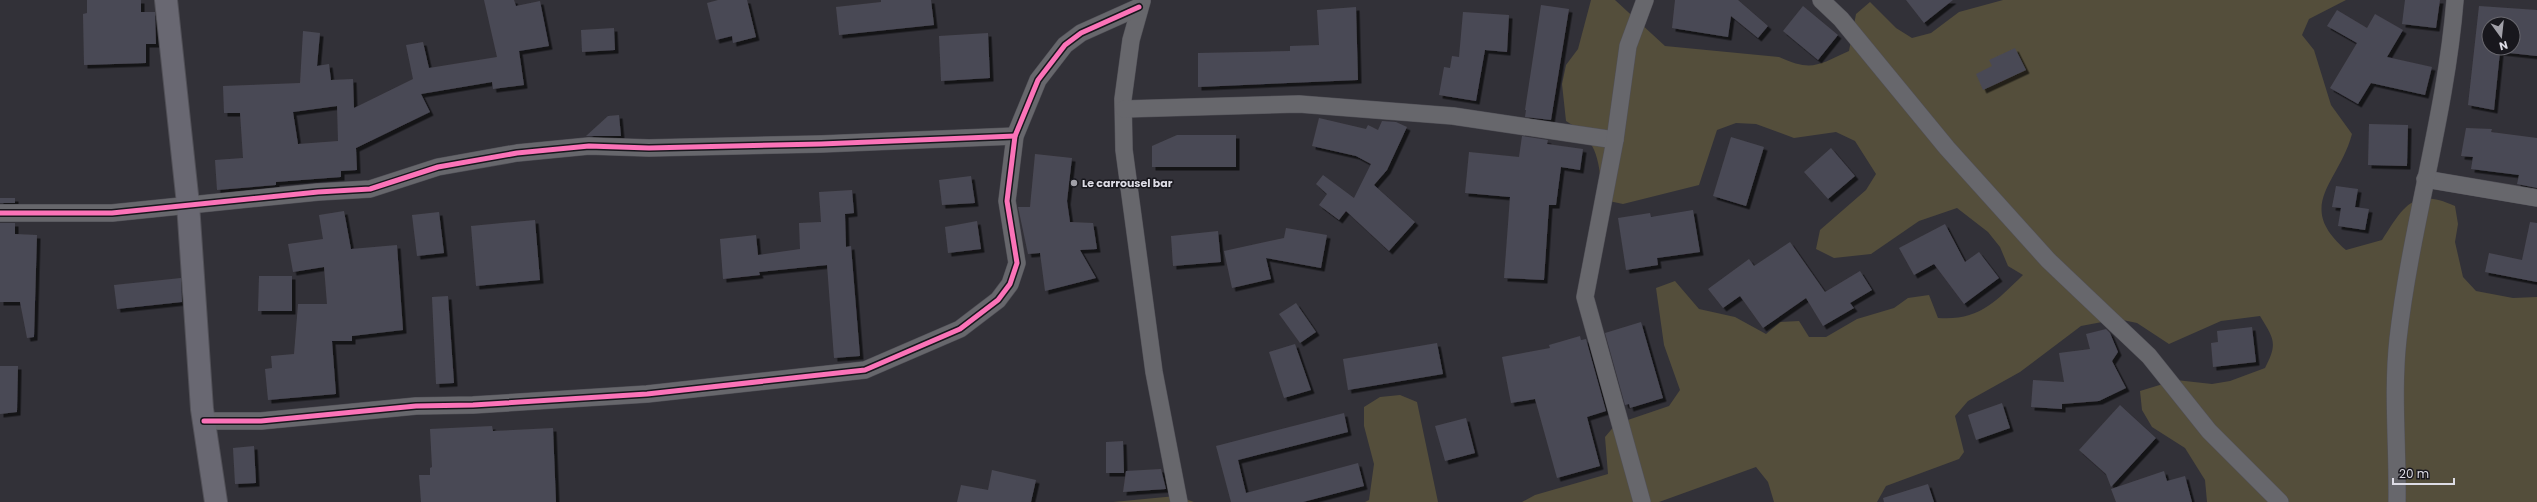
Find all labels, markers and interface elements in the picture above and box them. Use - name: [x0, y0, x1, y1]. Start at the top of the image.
- north arrow: [2481, 16, 2521, 56]
- text: N: [2498, 37, 2510, 54]
- place label: Le carrousel bar: [1082, 175, 1173, 191]
- marker: Le carrousel bar: [1069, 178, 1079, 188]
- scale bar: [2393, 460, 2454, 486]
- text: 20 m: [2399, 465, 2429, 482]

